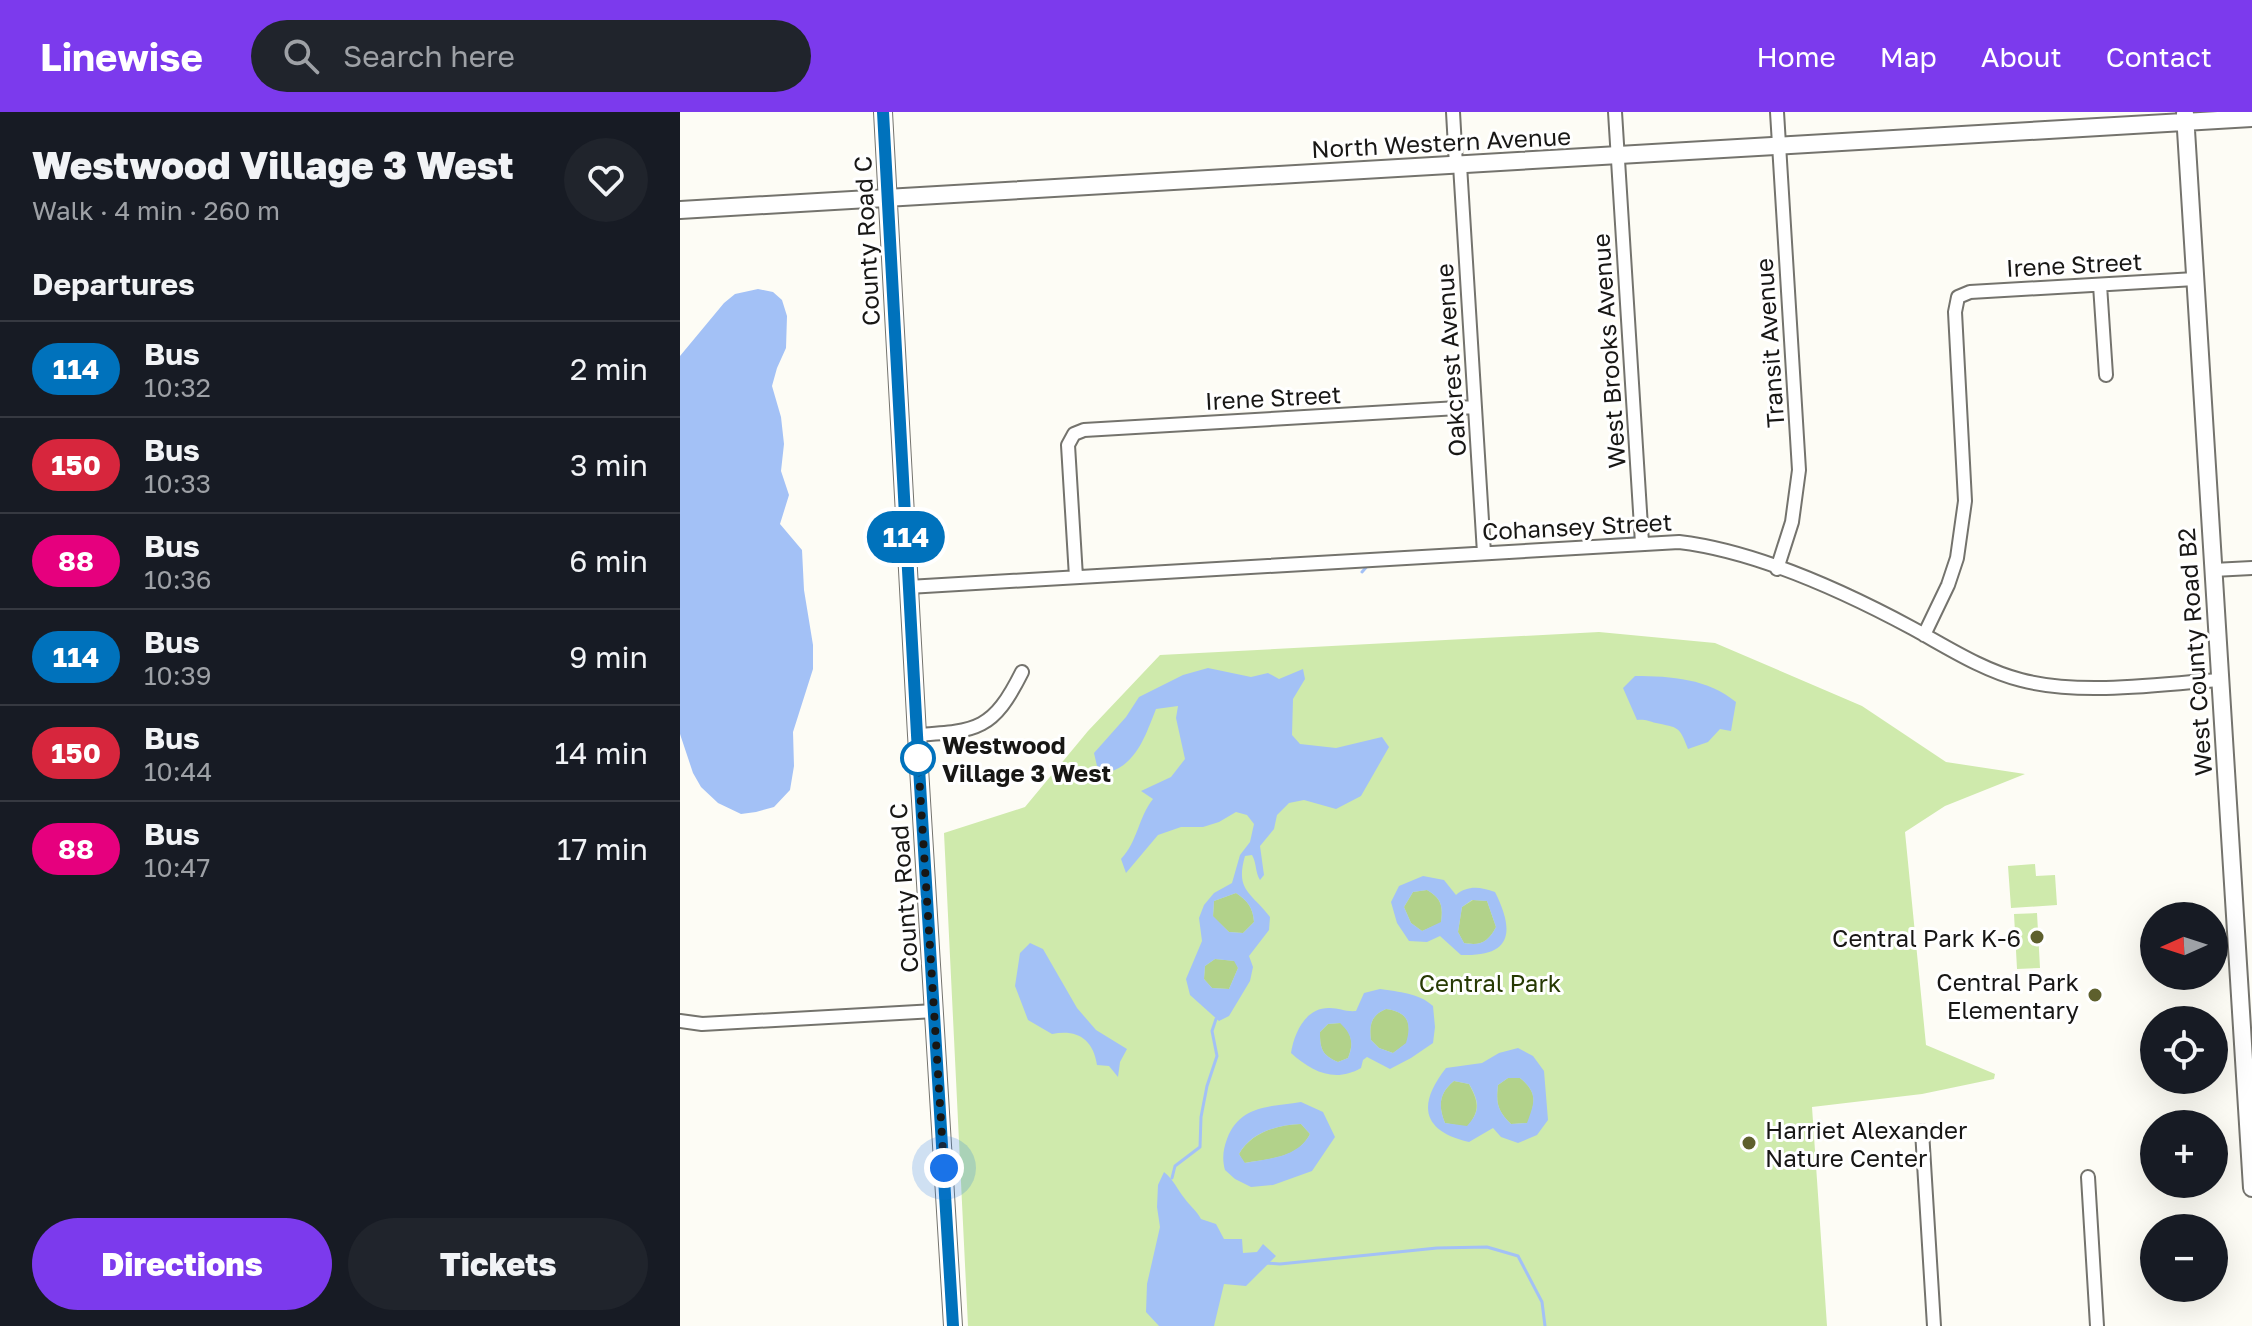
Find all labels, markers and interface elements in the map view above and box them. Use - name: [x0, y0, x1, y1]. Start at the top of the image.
- search box: [251, 20, 811, 92]
- text: Linewise: [40, 34, 203, 79]
- icon: search: [279, 34, 323, 78]
- text: Search here: [343, 38, 515, 74]
- text: Home: [1757, 40, 1836, 73]
- text: Map: [1880, 40, 1937, 73]
- text: About: [1981, 40, 2062, 73]
- text: Contact: [2106, 40, 2212, 73]
- street label: North Western Avenue: [1310, 121, 1572, 163]
- button: heart: [564, 138, 648, 222]
- text: Westwood Village 3 West: [32, 142, 514, 187]
- street label: County Road C: [847, 155, 885, 327]
- text: Walk · 4 min · 260 m: [32, 195, 280, 226]
- street label: West Brooks Avenue: [1585, 233, 1631, 469]
- street label: Irene Street: [2005, 246, 2143, 282]
- street label: Transit Avenue: [1749, 257, 1789, 429]
- street label: Oakcrest Avenue: [1429, 262, 1471, 458]
- text: Departures: [32, 266, 195, 302]
- text: Bus: [144, 336, 200, 372]
- text: 2 min: [570, 351, 648, 387]
- text: 114: [53, 352, 99, 385]
- text: 10:32: [144, 372, 211, 403]
- street label: Irene Street: [1204, 379, 1342, 415]
- text: Bus: [144, 432, 200, 468]
- text: 3 min: [570, 447, 648, 483]
- text: 150: [51, 448, 101, 481]
- text: 10:33: [144, 468, 211, 499]
- street label: Cohansey Street: [1481, 507, 1673, 545]
- line badge: 114: [860, 511, 952, 563]
- text: 114: [883, 520, 929, 553]
- street label: West County Road B2: [2171, 527, 2217, 777]
- text: Bus: [144, 528, 200, 564]
- text: 6 min: [569, 543, 648, 579]
- text: 88: [58, 544, 94, 577]
- text: 10:36: [144, 564, 211, 595]
- text: Bus: [144, 624, 200, 660]
- text: 9 min: [569, 639, 648, 675]
- text: 114: [53, 640, 99, 673]
- text: 10:39: [144, 660, 211, 691]
- text: Bus: [144, 720, 200, 756]
- place label: Westwood Village 3 West: [942, 730, 1111, 787]
- text: 14 min: [555, 735, 648, 771]
- text: 150: [51, 736, 101, 769]
- marker: Westwood Village 3 West: [901, 741, 935, 775]
- text: 10:44: [144, 756, 212, 787]
- street label: County Road C: [883, 802, 923, 974]
- text: Bus: [144, 816, 200, 852]
- text: 17 min: [557, 831, 648, 867]
- text: 88: [58, 832, 94, 865]
- text: 10:47: [144, 852, 210, 883]
- north arrow: [2140, 902, 2228, 990]
- map controls: [2140, 902, 2228, 1302]
- place label: Central Park K-6: [1832, 923, 2021, 952]
- marker: Central Park K-6: [2028, 928, 2046, 946]
- place label: Central Park Elementary: [1936, 967, 2079, 1024]
- park label: Central Park: [1419, 968, 1561, 997]
- marker: Central Park Elementary: [2086, 986, 2104, 1004]
- button: locate: [2140, 1006, 2228, 1094]
- button: +: [2140, 1110, 2228, 1198]
- place label: Harriet Alexander Nature Center: [1765, 1115, 1967, 1172]
- marker: Harriet Alexander Nature Center: [1740, 1134, 1758, 1152]
- your location: [924, 1148, 964, 1188]
- button: −: [2140, 1214, 2228, 1302]
- button: Directions: [32, 1218, 332, 1310]
- button: Tickets: [348, 1218, 648, 1310]

